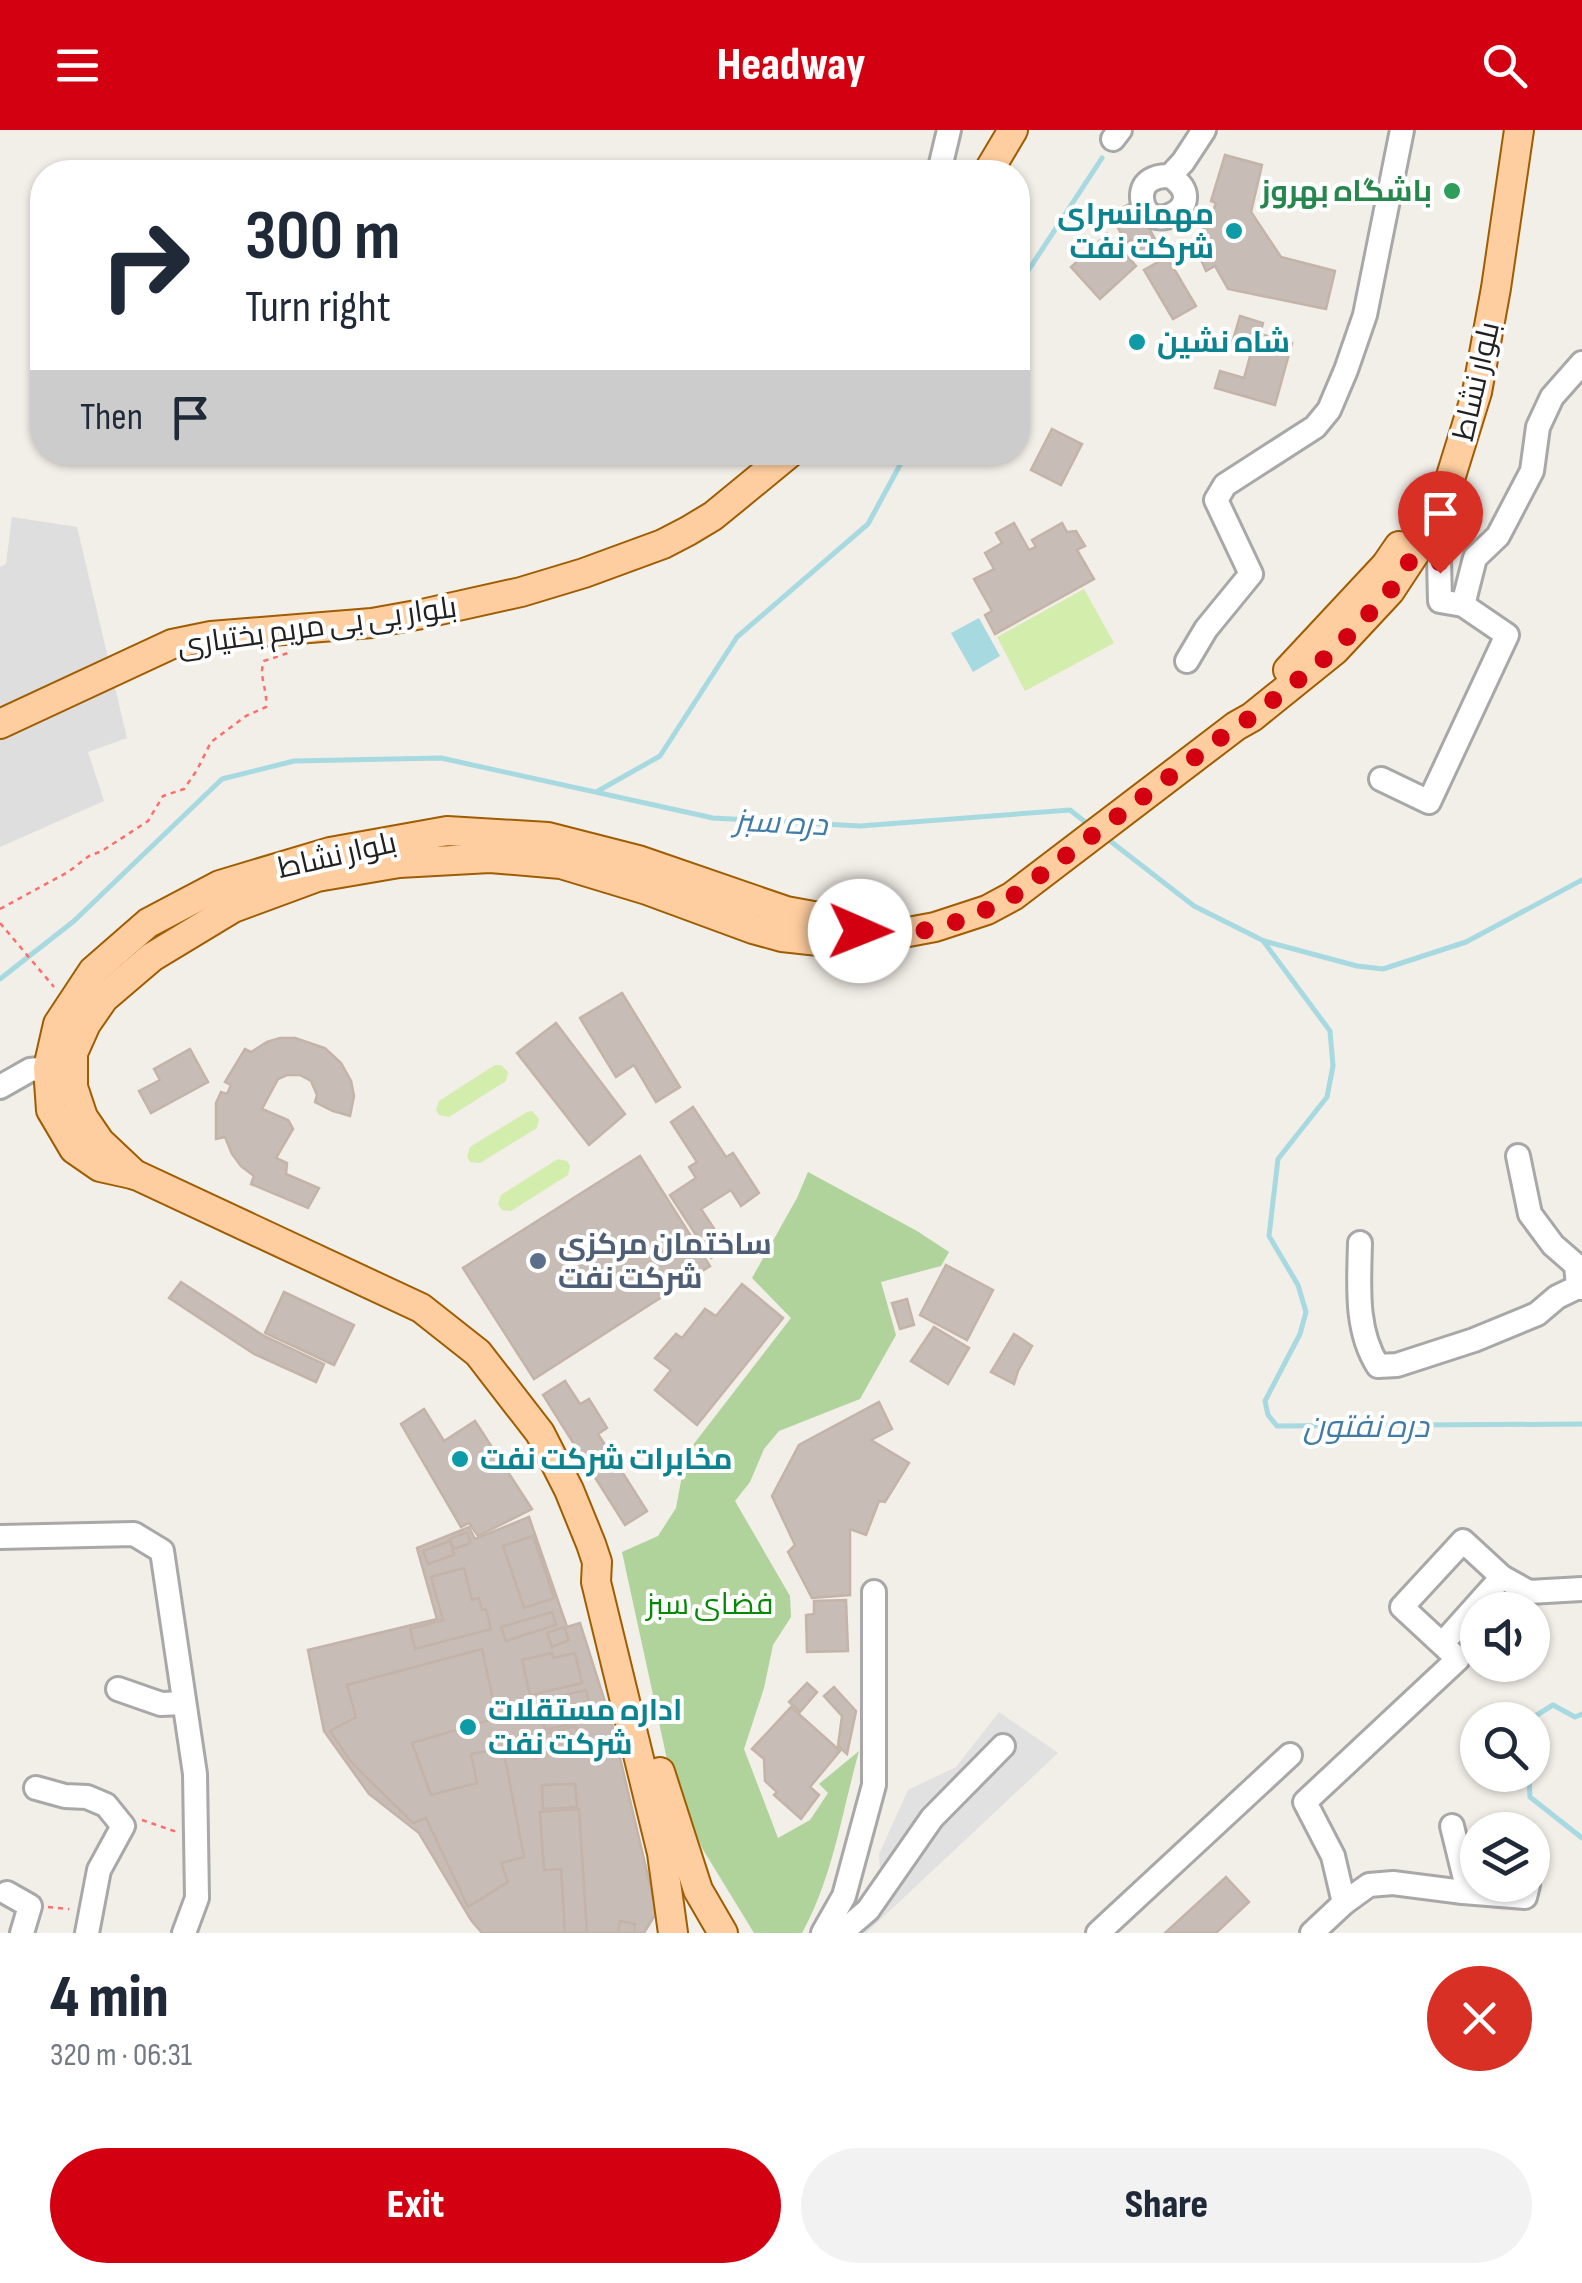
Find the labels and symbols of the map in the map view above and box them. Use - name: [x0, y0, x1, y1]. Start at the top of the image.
- place label: باشگاه بهروز: [1260, 174, 1432, 210]
- marker: باشگاه بهروز: [1441, 180, 1463, 202]
- place label: مهمانسرای شرکت نفت: [1057, 197, 1214, 267]
- marker: مهمانسرای شرکت نفت: [1223, 220, 1245, 242]
- street label: بلوار نشاط: [1446, 318, 1508, 444]
- place label: شاه نشین: [1157, 325, 1290, 361]
- marker: شاه نشین: [1126, 331, 1148, 353]
- pin: [1398, 471, 1483, 574]
- street label: بلوار بی بی مریم بختیاری: [175, 590, 459, 665]
- water label: دره سبز: [729, 801, 830, 845]
- street label: بلوار نشاط: [274, 825, 400, 887]
- position arrow: [808, 879, 912, 983]
- place label: ساختمان مرکزی شرکت نفت: [558, 1227, 772, 1297]
- marker: ساختمان مرکزی شرکت نفت: [527, 1250, 549, 1272]
- water label: دره نفتون: [1303, 1408, 1430, 1447]
- place label: مخابرات شرکت نفت: [480, 1442, 733, 1478]
- marker: مخابرات شرکت نفت: [449, 1448, 471, 1470]
- park label: فضای سبز: [645, 1587, 773, 1623]
- place label: اداره مستقلات شرکت نفت: [488, 1693, 682, 1763]
- marker: اداره مستقلات شرکت نفت: [457, 1716, 479, 1738]

